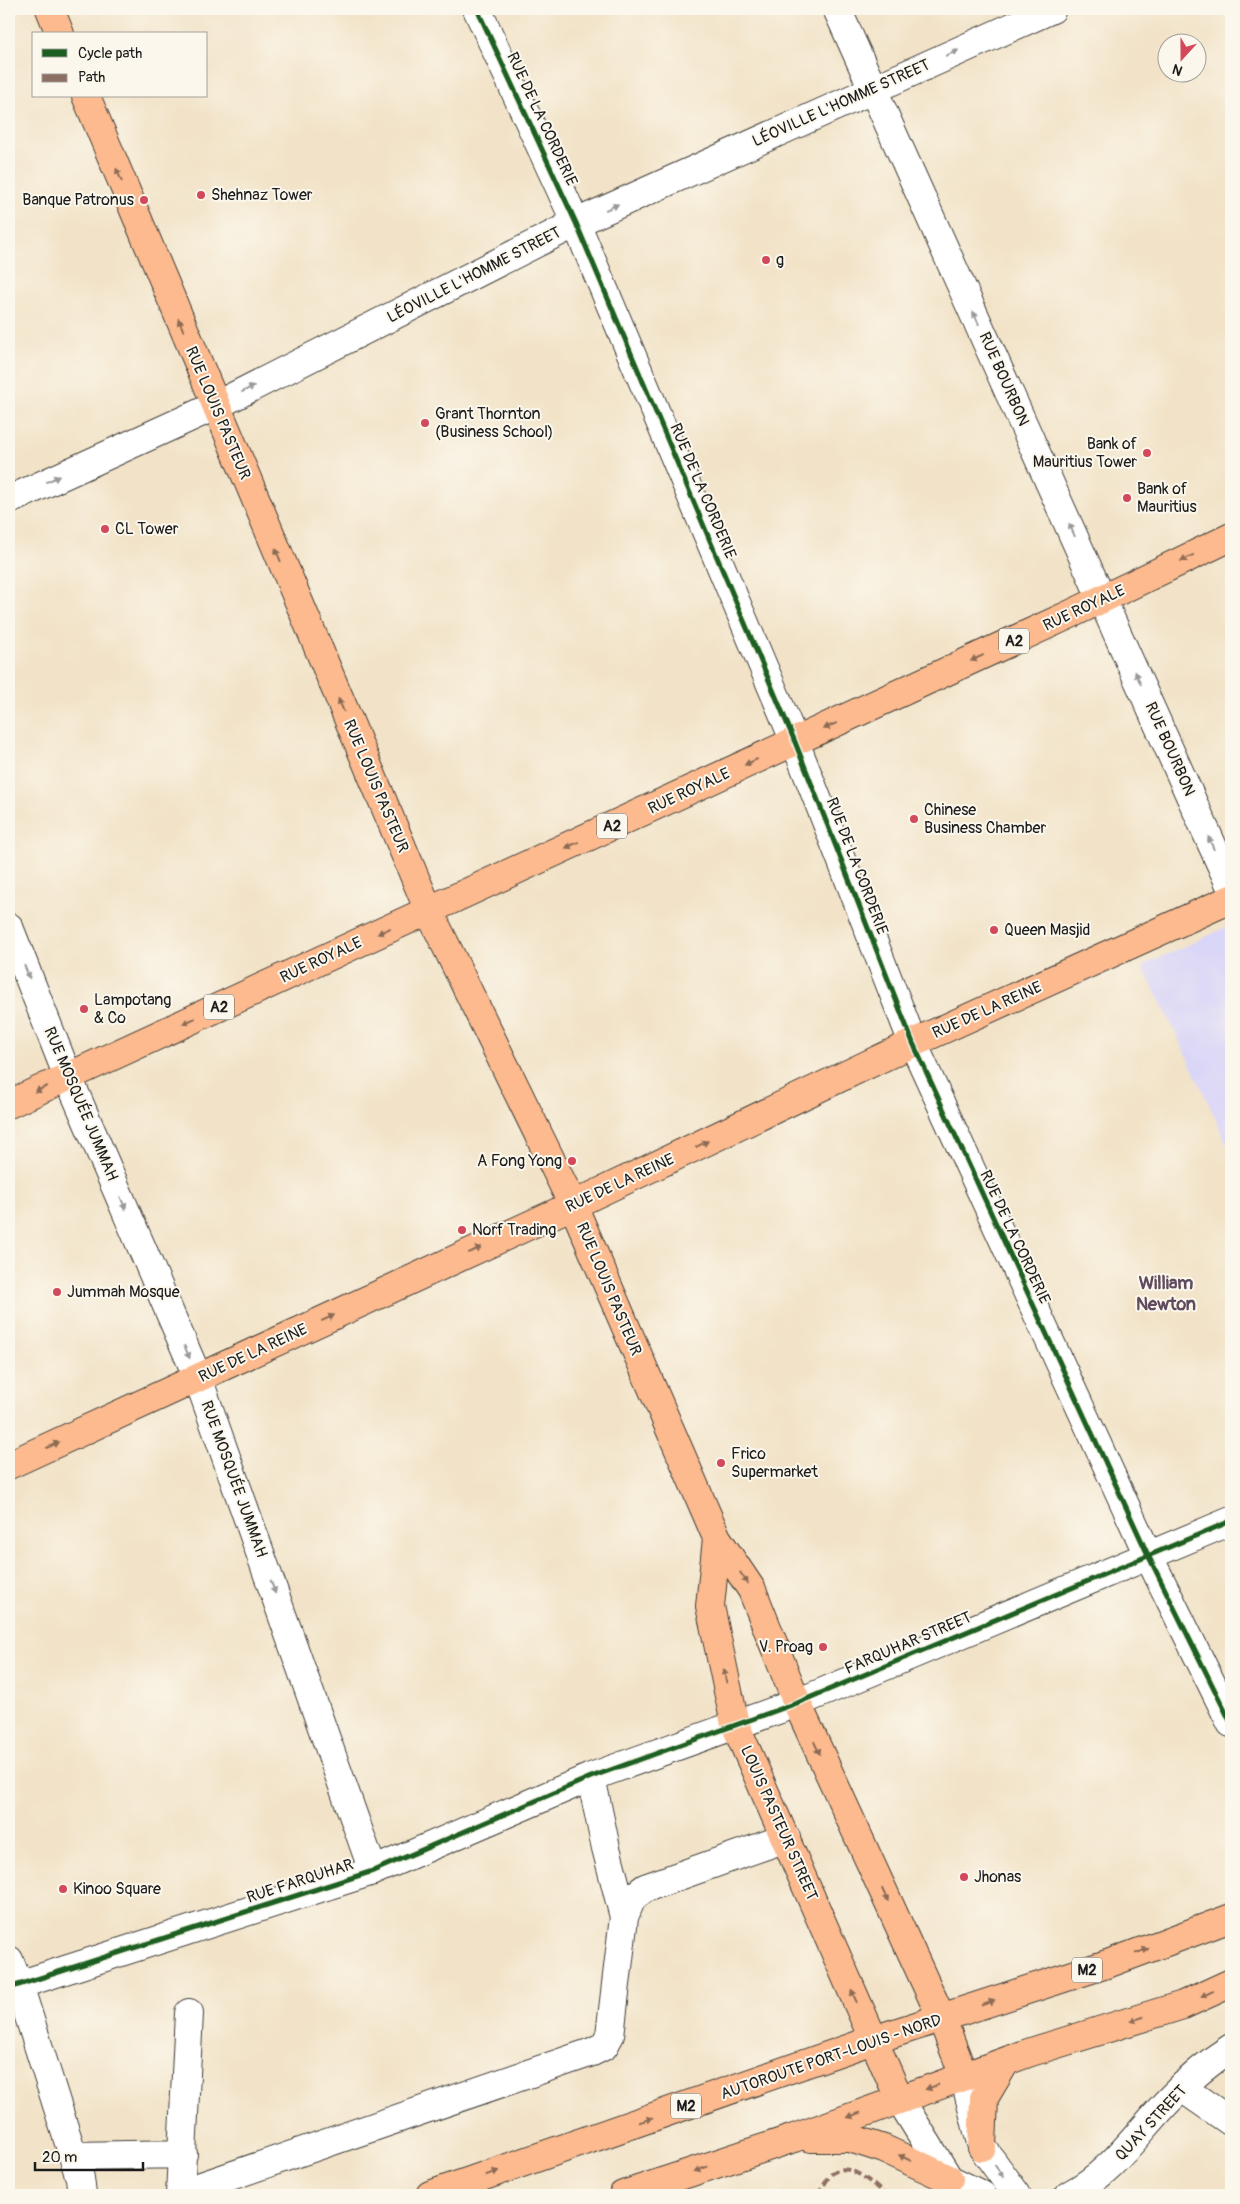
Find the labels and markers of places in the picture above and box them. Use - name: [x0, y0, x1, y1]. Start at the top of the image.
- place label: Shehnaz Tower: [211, 185, 313, 205]
- marker: Shehnaz Tower: [195, 189, 207, 201]
- place label: Banque Patronus: [22, 190, 134, 210]
- marker: Banque Patronus: [138, 194, 150, 206]
- place label: g: [776, 250, 784, 270]
- marker: g: [760, 254, 772, 266]
- place label: Grant Thornton (Business School): [435, 404, 553, 442]
- marker: Grant Thornton (Business School): [419, 417, 431, 429]
- place label: Bank of Mauritius Tower: [1033, 434, 1137, 472]
- marker: Bank of Mauritius Tower: [1141, 447, 1153, 459]
- place label: Bank of Mauritius: [1137, 479, 1197, 517]
- marker: Bank of Mauritius: [1121, 492, 1133, 504]
- place label: CL Tower: [115, 519, 179, 539]
- marker: CL Tower: [99, 523, 111, 535]
- place label: Chinese Business Chamber: [924, 800, 1046, 838]
- marker: Chinese Business Chamber: [908, 813, 920, 825]
- place label: Queen Masjid: [1004, 920, 1090, 940]
- marker: Queen Masjid: [988, 924, 1000, 936]
- place label: Lampotang & Co: [94, 990, 171, 1028]
- marker: Lampotang & Co: [78, 1003, 90, 1015]
- place label: A Fong Yong: [477, 1151, 562, 1171]
- marker: A Fong Yong: [566, 1155, 578, 1167]
- place label: Norf Trading: [472, 1220, 556, 1240]
- marker: Norf Trading: [456, 1224, 468, 1236]
- place label: Jummah Mosque: [67, 1282, 180, 1302]
- marker: Jummah Mosque: [51, 1286, 63, 1298]
- place label: Frico Supermarket: [731, 1444, 818, 1482]
- marker: Frico Supermarket: [715, 1457, 727, 1469]
- place label: V. Proag: [759, 1637, 813, 1657]
- marker: V. Proag: [817, 1641, 829, 1653]
- place label: Jhonas: [974, 1867, 1021, 1887]
- marker: Jhonas: [958, 1871, 970, 1883]
- place label: Kinoo Square: [73, 1879, 161, 1899]
- marker: Kinoo Square: [57, 1883, 69, 1895]

